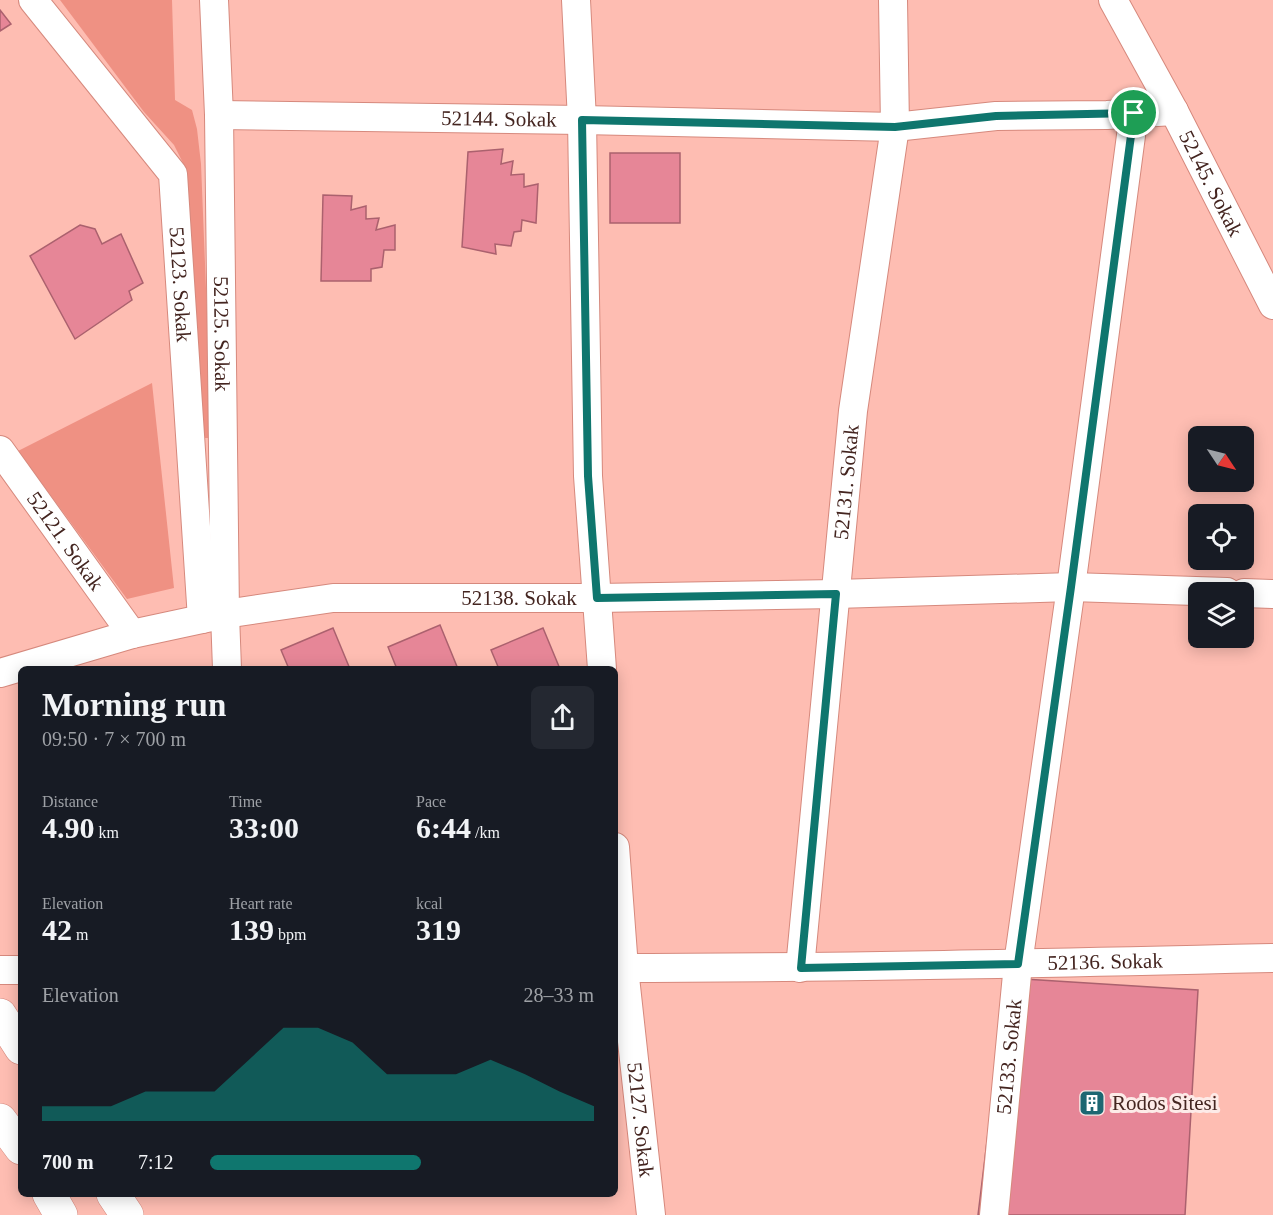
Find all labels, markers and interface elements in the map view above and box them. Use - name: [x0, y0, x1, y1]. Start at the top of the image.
- pin: [1108, 87, 1159, 138]
- icon: arrive: [1117, 96, 1150, 129]
- street label: 52144. Sokak: [441, 106, 557, 132]
- street label: 52145. Sokak: [1174, 127, 1248, 241]
- street label: 52123. Sokak: [164, 226, 196, 343]
- street label: 52125. Sokak: [209, 276, 234, 392]
- street label: 52131. Sokak: [829, 423, 864, 541]
- north arrow: [1188, 426, 1254, 492]
- map controls: [1188, 426, 1254, 648]
- street label: 52121. Sokak: [22, 487, 109, 595]
- button: locate: [1188, 504, 1254, 570]
- button: layers: [1188, 582, 1254, 648]
- street label: 52138. Sokak: [461, 586, 577, 610]
- button: share: [531, 686, 594, 749]
- text: Morning run: [42, 687, 226, 723]
- text: 09:50 · 7 × 700 m: [42, 728, 186, 750]
- text: Distance: [42, 793, 98, 810]
- text: Time: [229, 793, 262, 810]
- text: Pace: [416, 793, 446, 810]
- text: 4.90: [42, 811, 95, 844]
- text: 33:00: [229, 811, 299, 844]
- text: 6:44: [416, 811, 471, 844]
- text: km: [95, 824, 119, 841]
- text: /km: [471, 824, 500, 841]
- text: Elevation: [42, 895, 103, 912]
- text: Heart rate: [229, 895, 293, 912]
- text: kcal: [416, 895, 443, 912]
- text: 42: [42, 913, 72, 946]
- text: 139: [229, 913, 274, 946]
- text: 319: [416, 913, 461, 946]
- text: m: [72, 926, 88, 943]
- text: bpm: [274, 926, 306, 943]
- street label: 52136. Sokak: [1047, 948, 1164, 975]
- text: Elevation: [42, 984, 119, 1006]
- text: 28–33 m: [523, 984, 594, 1006]
- street label: 52133. Sokak: [992, 998, 1027, 1115]
- street label: 52127. Sokak: [622, 1061, 659, 1179]
- building icon: Rodos Sitesi: [1077, 1088, 1107, 1118]
- place label: Rodos Sitesi: [1112, 1091, 1218, 1115]
- text: 700 m: [42, 1151, 94, 1173]
- text: 7:12: [138, 1151, 174, 1173]

